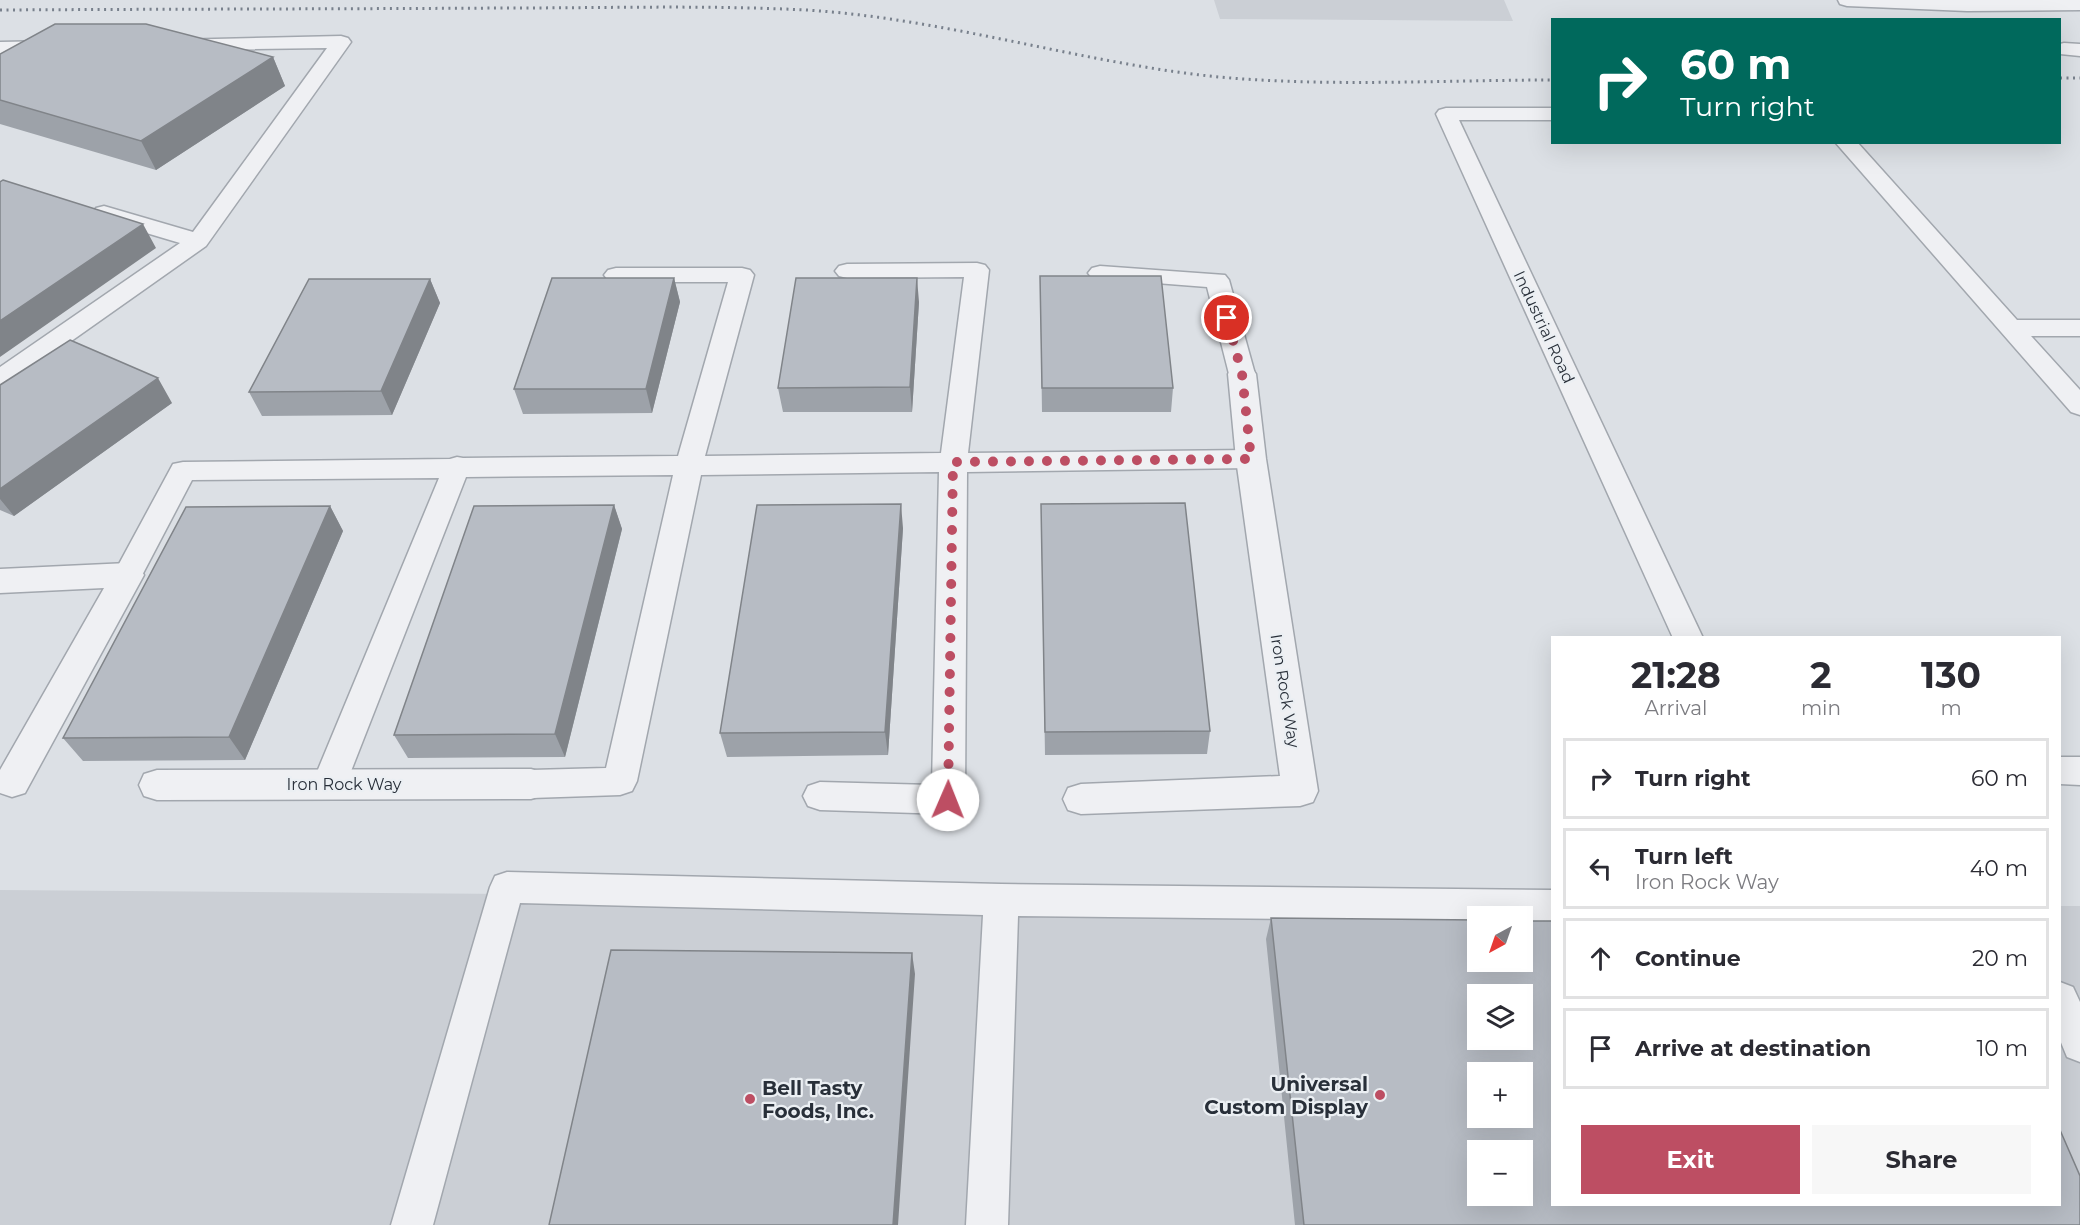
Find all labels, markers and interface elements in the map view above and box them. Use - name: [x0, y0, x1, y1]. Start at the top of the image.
- text: 60 m: [1680, 38, 1791, 90]
- icon: right: [1581, 42, 1659, 120]
- text: Turn right: [1680, 90, 1815, 123]
- street label: Industrial Road: [1510, 268, 1578, 386]
- pin: [1201, 292, 1252, 343]
- icon: arrive: [1210, 301, 1243, 334]
- street label: Iron Rock Way: [1267, 633, 1303, 750]
- text: 21:28: [1631, 653, 1721, 697]
- text: 2: [1810, 653, 1832, 697]
- text: 130: [1921, 653, 1981, 697]
- text: Arrival: [1644, 696, 1707, 720]
- text: min: [1801, 696, 1841, 720]
- text: m: [1940, 696, 1962, 720]
- icon: right: [1584, 762, 1617, 795]
- text: Turn right: [1635, 765, 1750, 792]
- text: 60 m: [1971, 765, 2028, 792]
- position arrow: [916, 768, 980, 832]
- street label: Iron Rock Way: [286, 775, 402, 794]
- text: Turn left: [1635, 843, 1733, 870]
- icon: left: [1584, 852, 1617, 885]
- text: 40 m: [1970, 855, 2028, 882]
- text: Iron Rock Way: [1635, 870, 1779, 894]
- north arrow: [1467, 906, 1533, 972]
- map controls: [1467, 906, 1533, 1206]
- icon: ahead: [1584, 942, 1617, 975]
- text: Continue: [1635, 945, 1741, 972]
- text: 20 m: [1972, 945, 2028, 972]
- button: layers: [1467, 984, 1533, 1050]
- icon: arrive: [1584, 1032, 1617, 1065]
- text: Arrive at destination: [1635, 1035, 1871, 1062]
- text: 10 m: [1976, 1035, 2028, 1062]
- button: +: [1467, 1062, 1533, 1128]
- place label: Universal Custom Display: [1204, 1072, 1369, 1119]
- place label: Bell Tasty Foods, Inc.: [762, 1076, 874, 1123]
- marker: Universal Custom Display: [1373, 1088, 1387, 1102]
- marker: Bell Tasty Foods, Inc.: [743, 1092, 757, 1106]
- button: Exit: [1581, 1125, 1800, 1194]
- button: Share: [1812, 1125, 2031, 1194]
- button: −: [1467, 1140, 1533, 1206]

